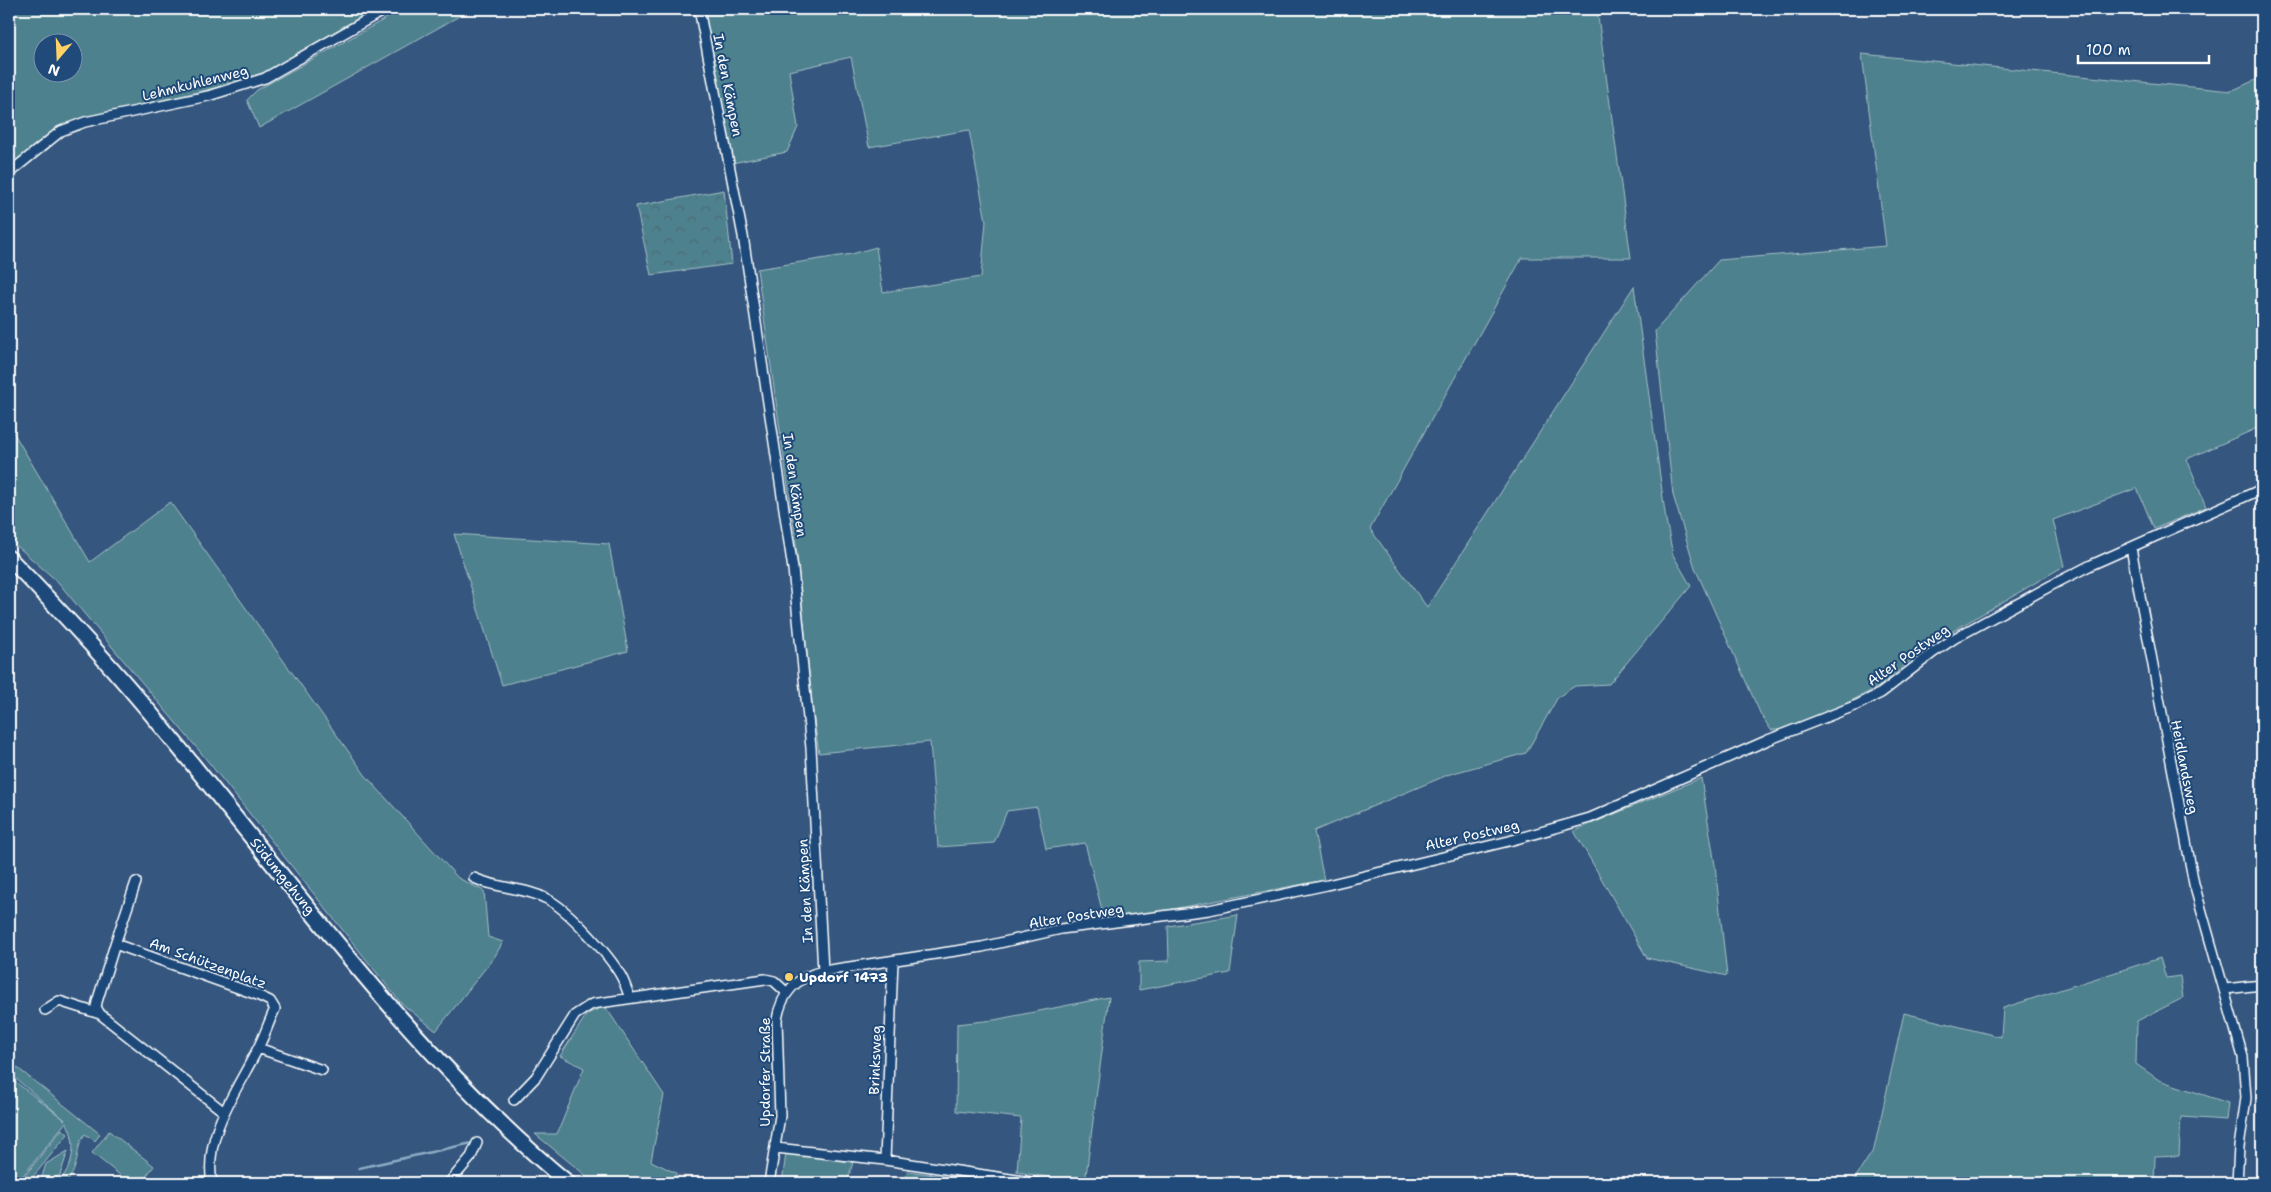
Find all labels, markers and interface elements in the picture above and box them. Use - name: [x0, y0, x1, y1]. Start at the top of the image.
- north arrow: [32, 32, 82, 82]
- street label: In den Kämpen: [709, 32, 747, 138]
- scale bar: [2078, 32, 2210, 64]
- text: 100 m: [2086, 40, 2131, 60]
- text: N: [46, 60, 62, 81]
- street label: Lehmkuhlenweg: [140, 61, 250, 105]
- street label: In den Kämpen: [779, 432, 811, 538]
- street label: Alter Postweg: [1864, 620, 1952, 690]
- street label: Heidlandsweg: [2167, 718, 2203, 816]
- street label: Alter Postweg: [1423, 815, 1521, 855]
- street label: Südumgehung: [246, 834, 320, 918]
- street label: In den Kämpen: [793, 838, 817, 944]
- street label: Alter Postweg: [1027, 900, 1125, 932]
- street label: Am Schützenplatz: [147, 933, 269, 993]
- place label: Updorf 1473: [799, 968, 888, 986]
- marker: Updorf 1473: [783, 971, 795, 983]
- street label: Updorfer Straße: [756, 1017, 774, 1127]
- street label: Brinksweg: [865, 1025, 885, 1095]

